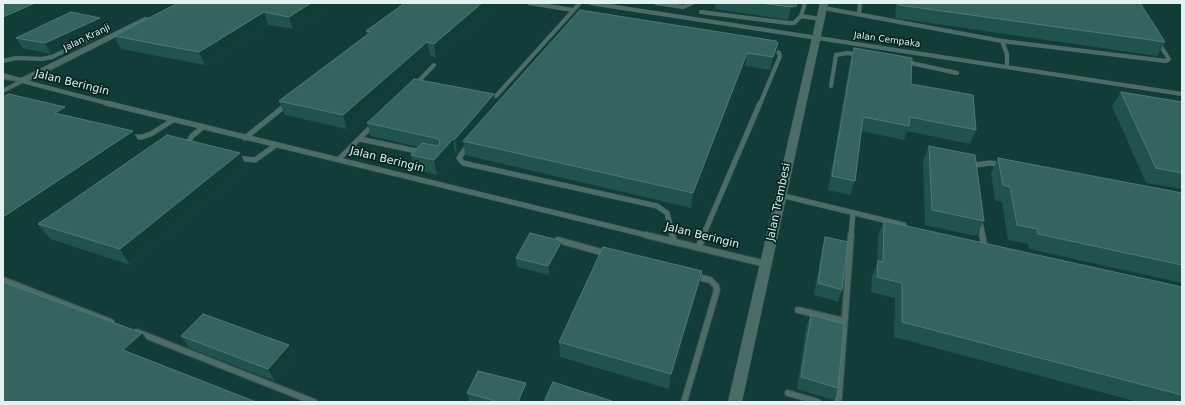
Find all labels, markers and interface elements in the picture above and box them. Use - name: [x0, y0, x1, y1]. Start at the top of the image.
- street label: Jalan Kranji: [62, 22, 112, 54]
- street label: Jalan Cempaka: [853, 30, 921, 50]
- street label: Jalan Beringin: [33, 67, 111, 99]
- street label: Jalan Beringin: [348, 144, 426, 176]
- street label: Jalan Trembesi: [764, 162, 794, 242]
- street label: Jalan Beringin: [663, 220, 741, 252]

